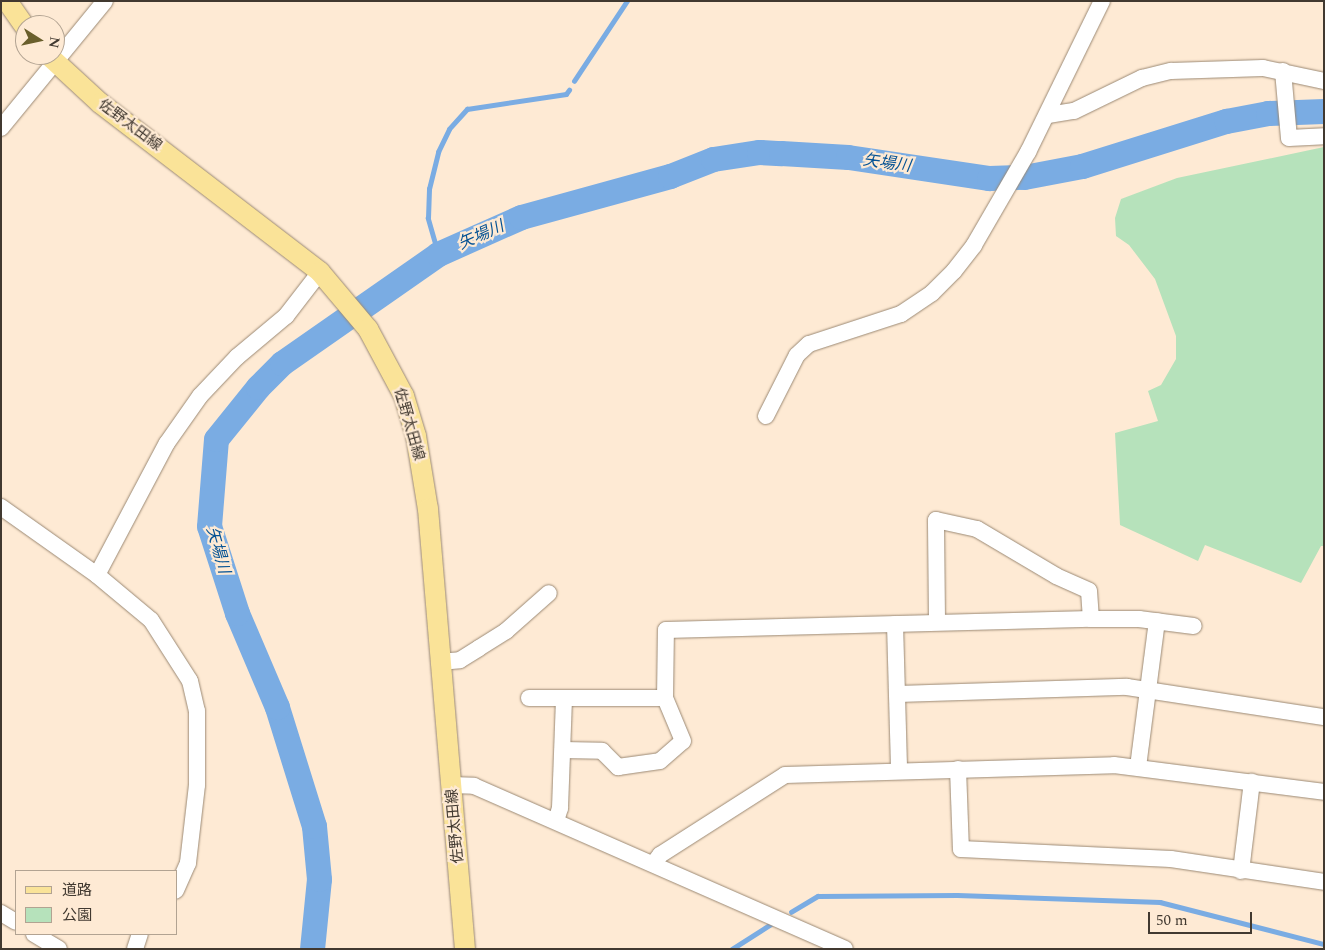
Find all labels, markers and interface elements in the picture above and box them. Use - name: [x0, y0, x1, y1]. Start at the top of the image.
- north arrow: [15, 15, 65, 65]
- text: N: [43, 35, 66, 50]
- street label: 佐野太田線: [95, 95, 165, 155]
- water label: 矢場川: [862, 150, 912, 176]
- water label: 矢場川: [455, 216, 507, 254]
- street label: 佐野太田線: [390, 385, 428, 463]
- water label: 矢場川: [202, 524, 234, 576]
- street label: 佐野太田線: [443, 788, 467, 864]
- legend: [15, 870, 178, 935]
- text: 道路: [62, 879, 92, 902]
- scale bar: [1150, 902, 1254, 934]
- text: 公園: [62, 904, 92, 927]
- text: 50 m: [1156, 909, 1188, 932]

